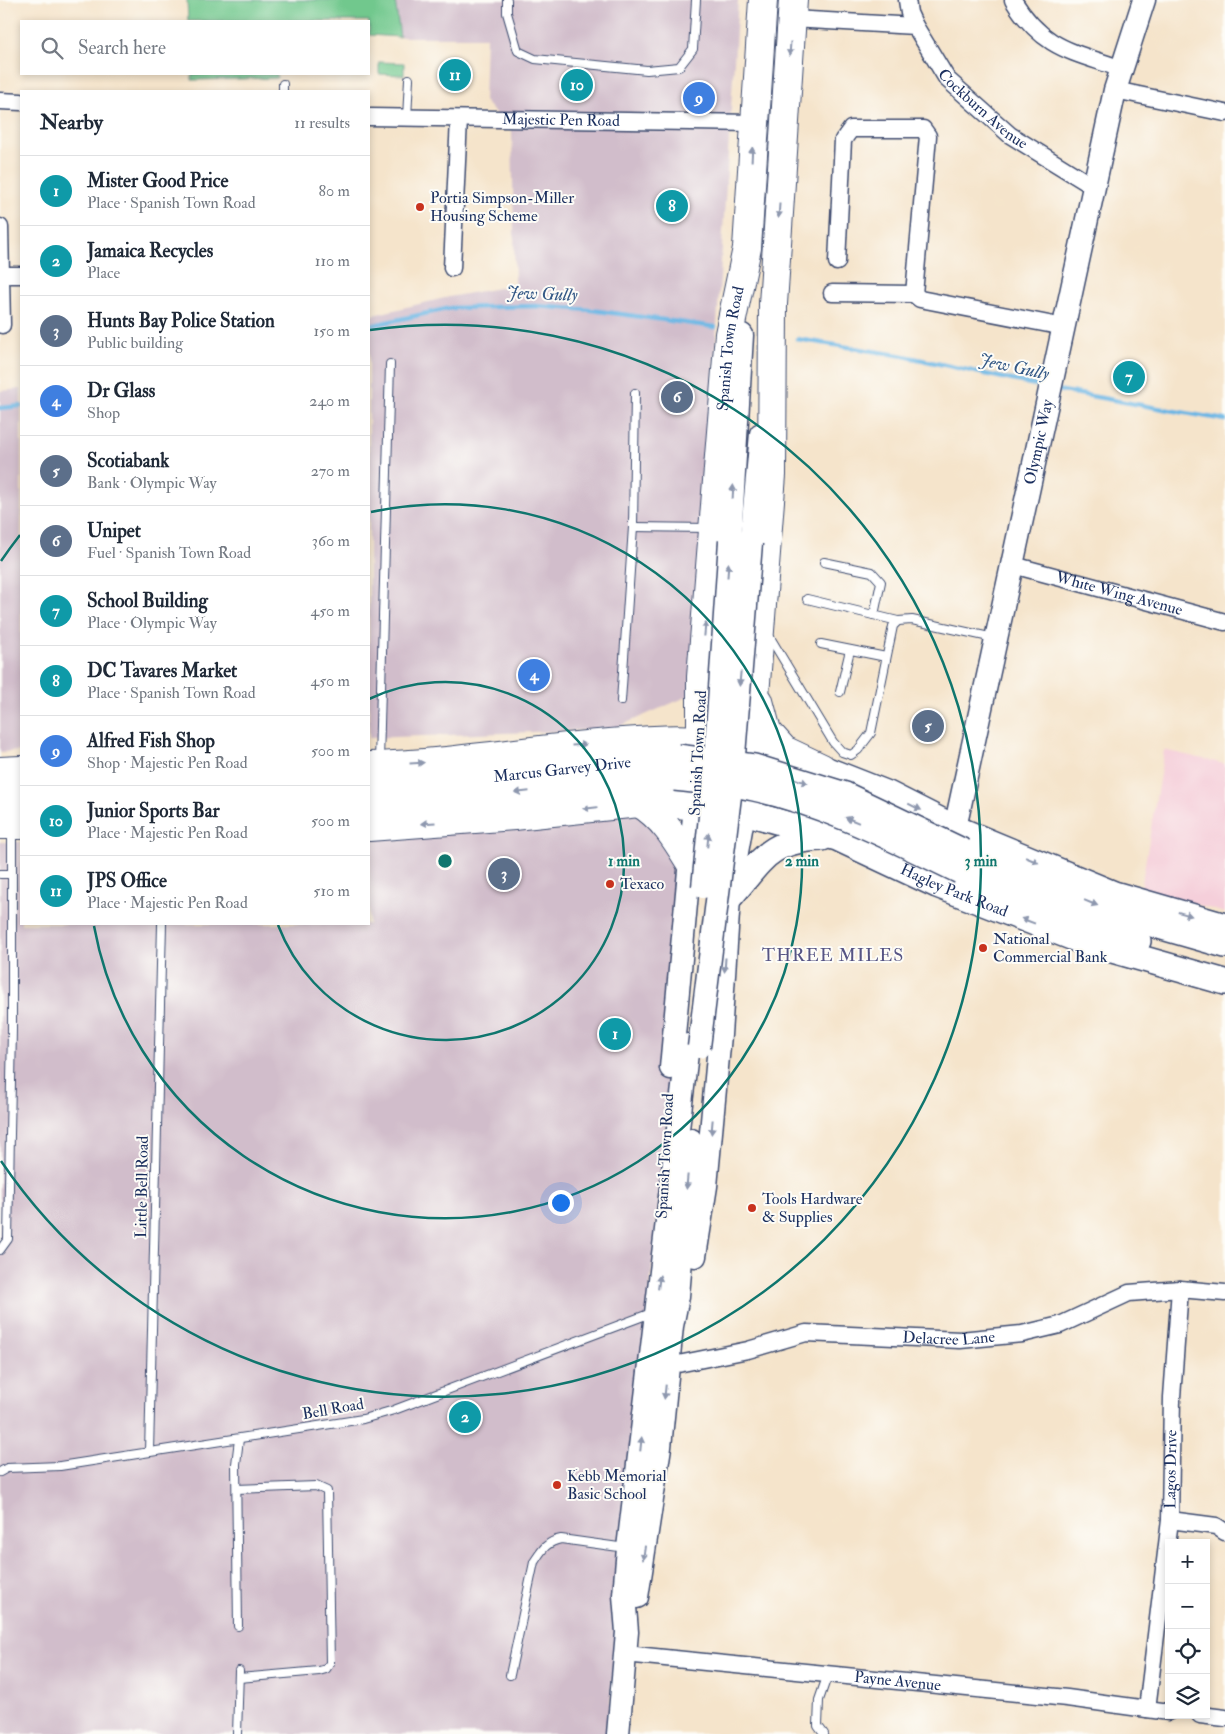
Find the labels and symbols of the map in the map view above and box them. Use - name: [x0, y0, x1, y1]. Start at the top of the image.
- one-way arrow: [785, 41, 793, 57]
- pin: 11: [439, 56, 471, 94]
- street label: Cockburn Avenue: [933, 65, 1032, 154]
- pin: 10: [561, 66, 593, 104]
- pin: 9: [683, 79, 715, 117]
- street label: Majestic Pen Road: [502, 109, 620, 131]
- one-way arrow: [749, 146, 757, 162]
- pin: 8: [656, 187, 688, 225]
- place label: Portia Simpson-Miller Housing Scheme: [430, 188, 574, 226]
- marker: Portia Simpson-Miller Housing Scheme: [414, 201, 426, 213]
- one-way arrow: [775, 203, 783, 219]
- water label: Jew Gully: [506, 281, 579, 307]
- street label: Spanish Town Road: [713, 284, 749, 412]
- water label: Jew Gully: [977, 348, 1052, 386]
- pin: 7: [1113, 358, 1145, 396]
- pin: 6: [661, 378, 693, 416]
- street label: Olympic Way: [1020, 397, 1058, 486]
- one-way arrow: [729, 484, 737, 500]
- one-way arrow: [724, 562, 732, 578]
- street label: White Wing Avenue: [1053, 567, 1185, 620]
- one-way arrow: [702, 620, 710, 636]
- pin: 4: [518, 656, 550, 694]
- one-way arrow: [736, 671, 744, 687]
- street label: Spanish Town Road: [685, 690, 712, 816]
- pin: 5: [912, 707, 944, 745]
- one-way arrow: [571, 741, 587, 749]
- street label: Marcus Garvey Drive: [492, 752, 632, 787]
- one-way arrow: [410, 759, 426, 767]
- one-way arrow: [793, 778, 808, 785]
- one-way arrow: [513, 788, 529, 796]
- one-way arrow: [908, 804, 922, 812]
- one-way arrow: [582, 805, 598, 813]
- one-way arrow: [845, 816, 859, 824]
- one-way arrow: [420, 819, 436, 827]
- one-way arrow: [704, 831, 712, 847]
- centre of rings: [436, 852, 454, 870]
- text: 1 min: [608, 852, 640, 871]
- text: 2 min: [785, 852, 819, 871]
- text: 3 min: [965, 852, 997, 871]
- pin: 3: [488, 855, 520, 893]
- one-way arrow: [1025, 856, 1039, 864]
- street label: Hagley Park Road: [897, 859, 1011, 922]
- place label: Texaco: [620, 874, 665, 894]
- marker: Texaco: [604, 878, 616, 890]
- one-way arrow: [1083, 900, 1098, 907]
- one-way arrow: [1177, 911, 1192, 919]
- one-way arrow: [1020, 917, 1035, 925]
- place label: National Commercial Bank: [993, 929, 1108, 967]
- marker: National Commercial Bank: [977, 942, 989, 954]
- district label: THREE MILES: [762, 944, 904, 967]
- one-way arrow: [720, 957, 728, 973]
- pin: 1: [599, 1015, 631, 1053]
- street label: Spanish Town Road: [652, 1093, 679, 1219]
- one-way arrow: [707, 1119, 715, 1135]
- street label: Little Bell Road: [131, 1136, 153, 1238]
- one-way arrow: [683, 1175, 691, 1191]
- place label: Tools Hardware & Supplies: [762, 1189, 863, 1228]
- your location: [548, 1190, 574, 1216]
- marker: Tools Hardware & Supplies: [746, 1202, 758, 1214]
- one-way arrow: [655, 1274, 663, 1290]
- street label: Delacree Lane: [902, 1327, 996, 1350]
- one-way arrow: [661, 1384, 669, 1400]
- street label: Bell Road: [301, 1394, 365, 1424]
- pin: 2: [449, 1398, 481, 1436]
- street label: Lagos Drive: [1160, 1429, 1181, 1509]
- one-way arrow: [638, 1436, 646, 1452]
- place label: Kebb Memorial Basic School: [567, 1466, 667, 1504]
- marker: Kebb Memorial Basic School: [551, 1479, 563, 1491]
- one-way arrow: [640, 1546, 648, 1562]
- street label: Payne Avenue: [853, 1667, 942, 1695]

